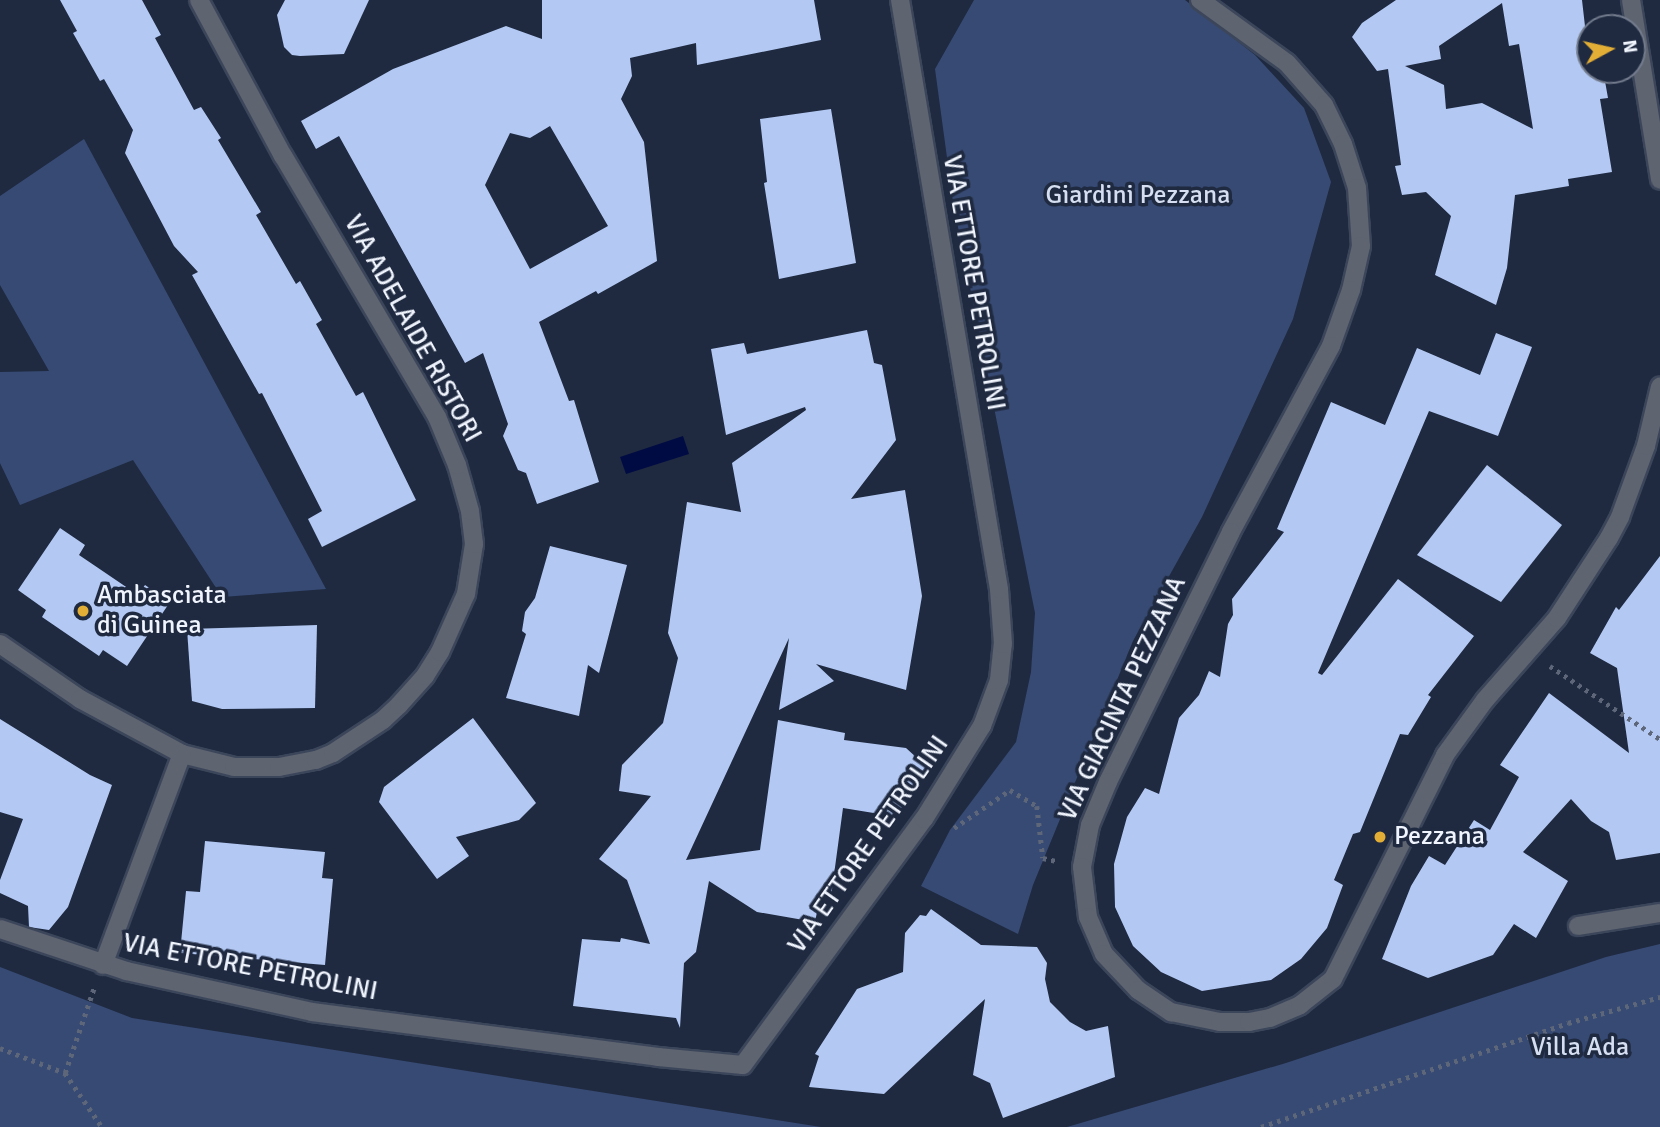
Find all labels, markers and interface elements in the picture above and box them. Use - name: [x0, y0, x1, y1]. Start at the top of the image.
- north arrow: [1576, 14, 1646, 84]
- text: N: [1617, 38, 1643, 55]
- street label: VIA ETTORE PETROLINI: [935, 153, 1011, 413]
- park label: Giardini Pezzana: [1046, 180, 1230, 212]
- street label: VIA ADELAIDE RISTORI: [336, 210, 488, 448]
- street label: VIA GIACINTA PEZZANA: [1053, 572, 1193, 826]
- place label: Ambasciata di Guinea: [97, 580, 227, 642]
- marker: Ambasciata di Guinea: [75, 603, 91, 619]
- street label: VIA ETTORE PETROLINI: [782, 730, 956, 960]
- place label: Pezzana: [1394, 821, 1485, 853]
- marker: Pezzana: [1372, 829, 1388, 845]
- street label: VIA ETTORE PETROLINI: [120, 928, 380, 1008]
- park label: Villa Ada: [1531, 1032, 1629, 1064]

